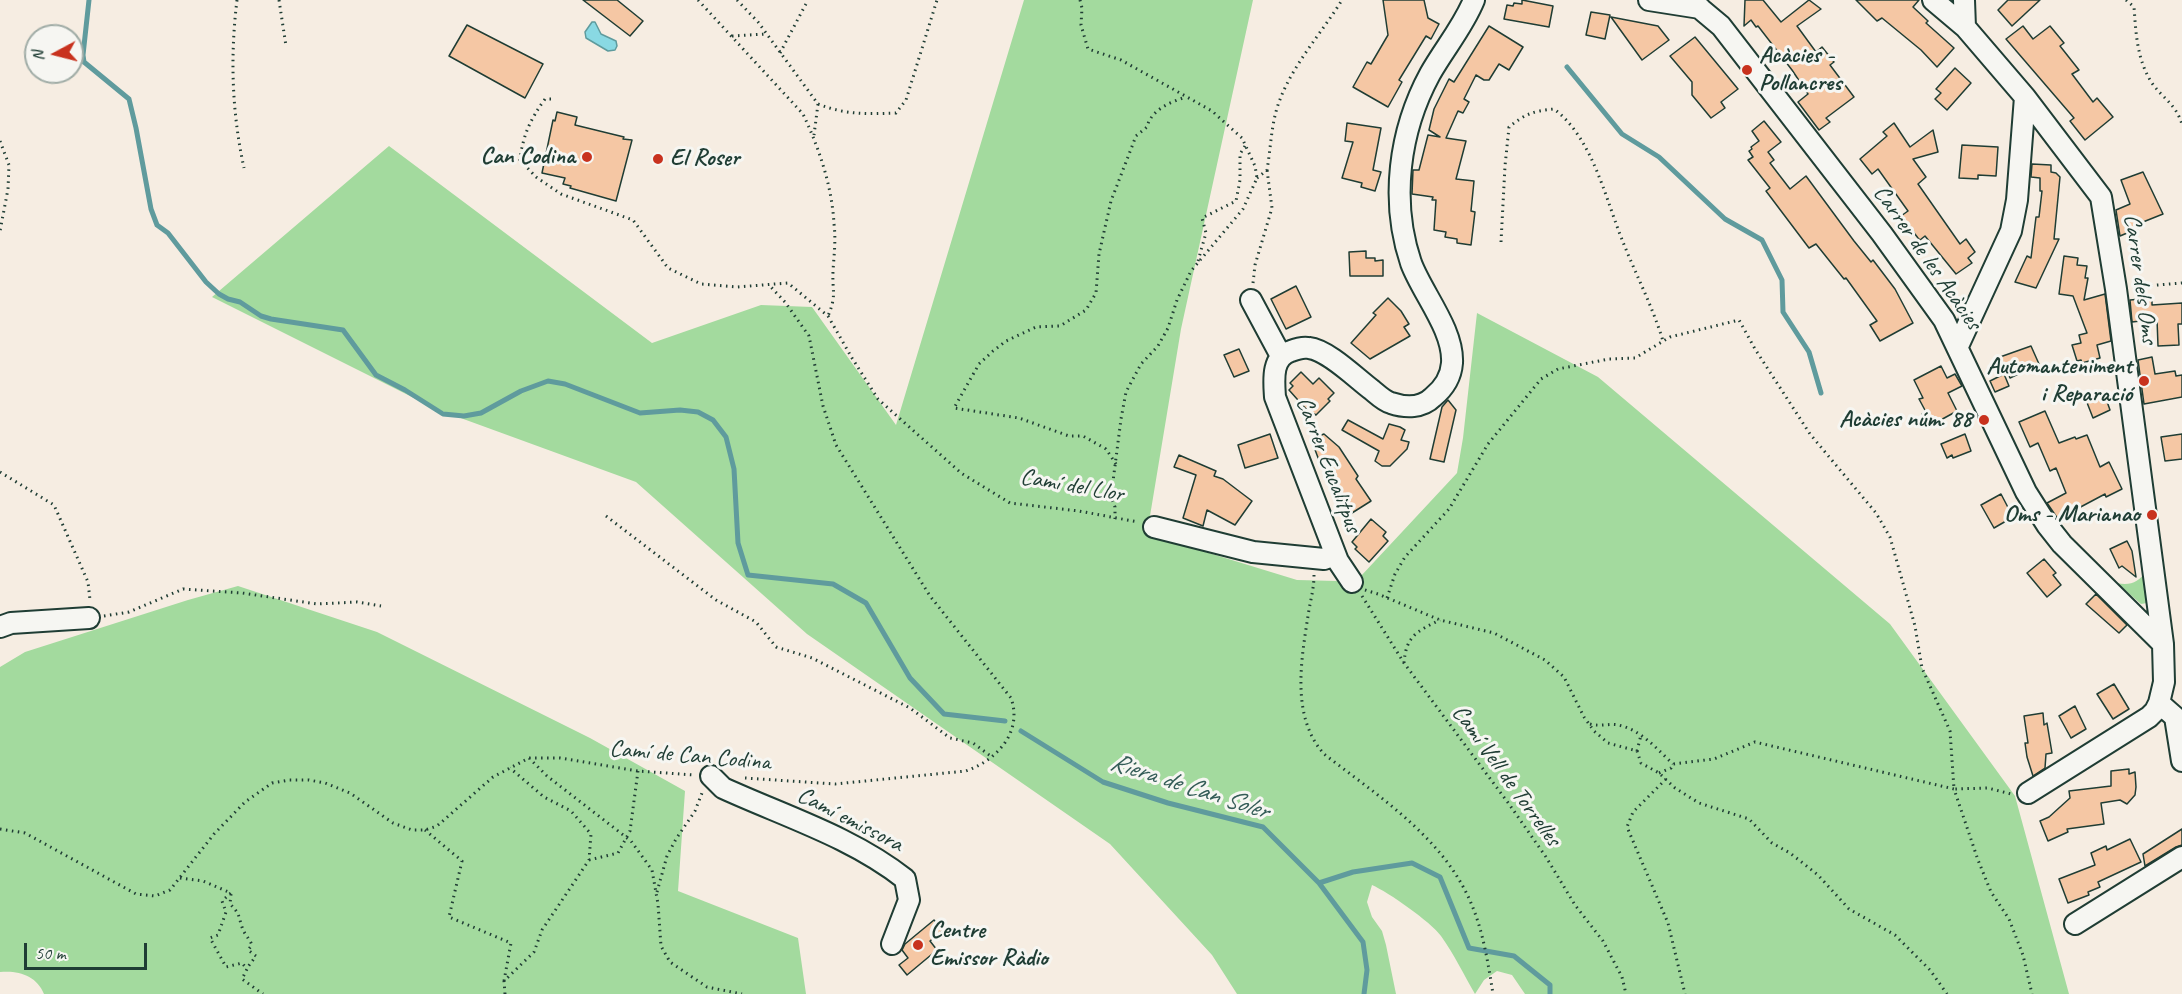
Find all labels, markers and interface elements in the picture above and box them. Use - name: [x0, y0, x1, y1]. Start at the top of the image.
- north arrow: [24, 24, 84, 84]
- place label: Acàcies - Pollancres: [1759, 42, 1841, 98]
- text: N: [28, 50, 49, 62]
- marker: Acàcies - Pollancres: [1740, 63, 1754, 77]
- place label: Can Codina: [480, 143, 575, 171]
- place label: El Roser: [670, 145, 739, 173]
- marker: Can Codina: [580, 150, 594, 164]
- marker: El Roser: [651, 152, 665, 166]
- street label: Carrer de les Acàcies: [1866, 180, 1988, 336]
- street label: Carrer dels Oms: [2117, 212, 2163, 346]
- place label: Automanteniment i Reparació: [1986, 353, 2132, 409]
- marker: Automanteniment i Reparació: [2137, 374, 2151, 388]
- street label: Carrer Eucalitpus: [1289, 393, 1367, 537]
- place label: Acàcies núm. 88: [1839, 406, 1972, 434]
- marker: Acàcies núm. 88: [1977, 413, 1991, 427]
- street label: Camí del Llor: [1018, 463, 1126, 509]
- place label: Oms - Marianao: [2004, 501, 2140, 529]
- marker: Oms - Marianao: [2145, 508, 2159, 522]
- street label: Camí Vell de Torrelles: [1445, 700, 1567, 852]
- street label: Camí de Can Codina: [608, 735, 772, 777]
- water label: Riera de Can Soler: [1106, 747, 1272, 827]
- street label: Camí emissora: [792, 781, 908, 859]
- place label: Centre Emissor Ràdio: [930, 917, 1048, 973]
- scale bar: [27, 931, 150, 969]
- marker: Centre Emissor Ràdio: [911, 938, 925, 952]
- text: 50 m: [35, 942, 66, 964]

